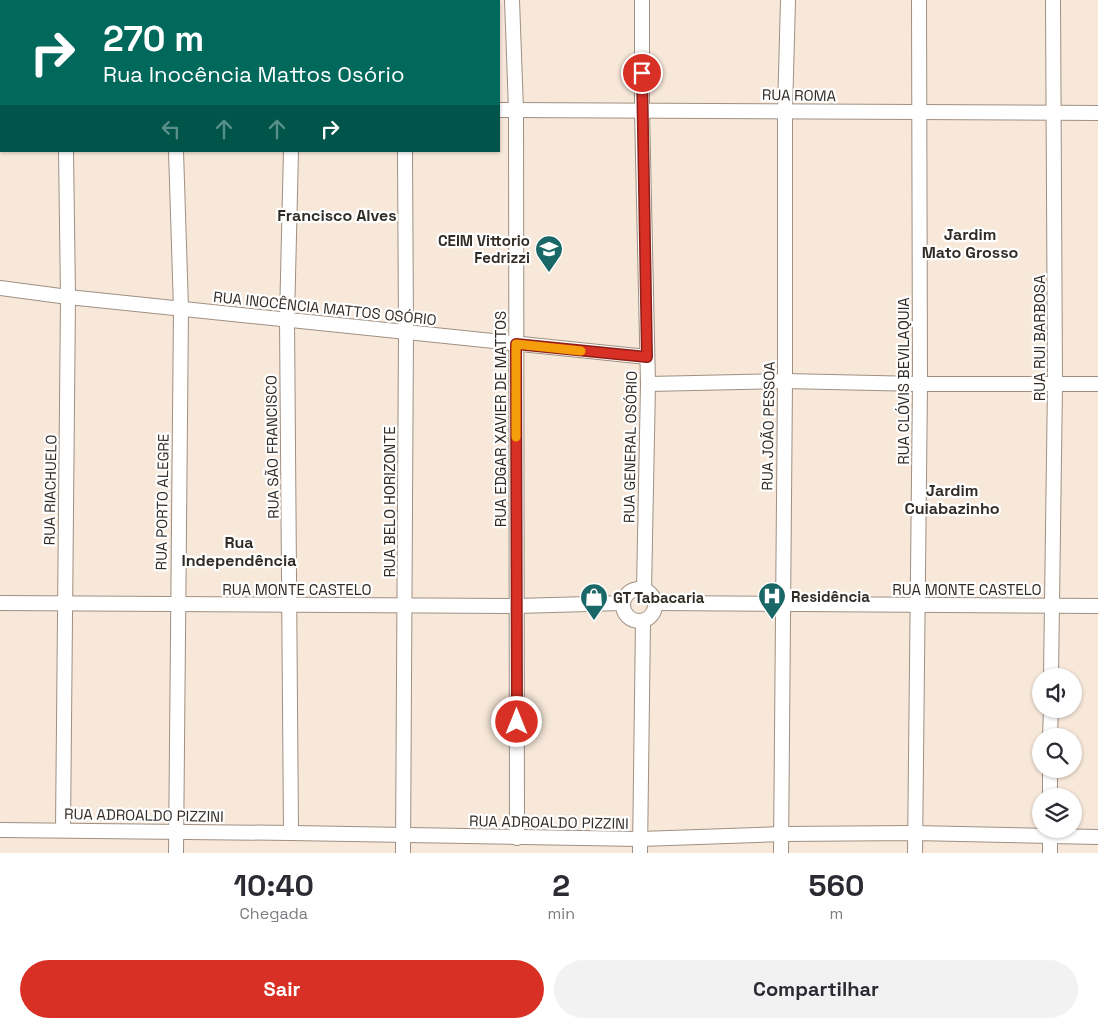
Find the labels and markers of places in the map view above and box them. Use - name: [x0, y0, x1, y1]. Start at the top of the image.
- pin: [621, 52, 663, 94]
- place label: CEIM Vittorio Fedrizzi: [438, 231, 530, 267]
- school or university icon: CEIM Vittorio Fedrizzi: [534, 234, 564, 273]
- hospital icon: Residência: [757, 581, 787, 620]
- shop icon: GT Tabacaria: [579, 582, 609, 621]
- place label: Residência: [791, 587, 870, 606]
- place label: GT Tabacaria: [613, 588, 705, 607]

